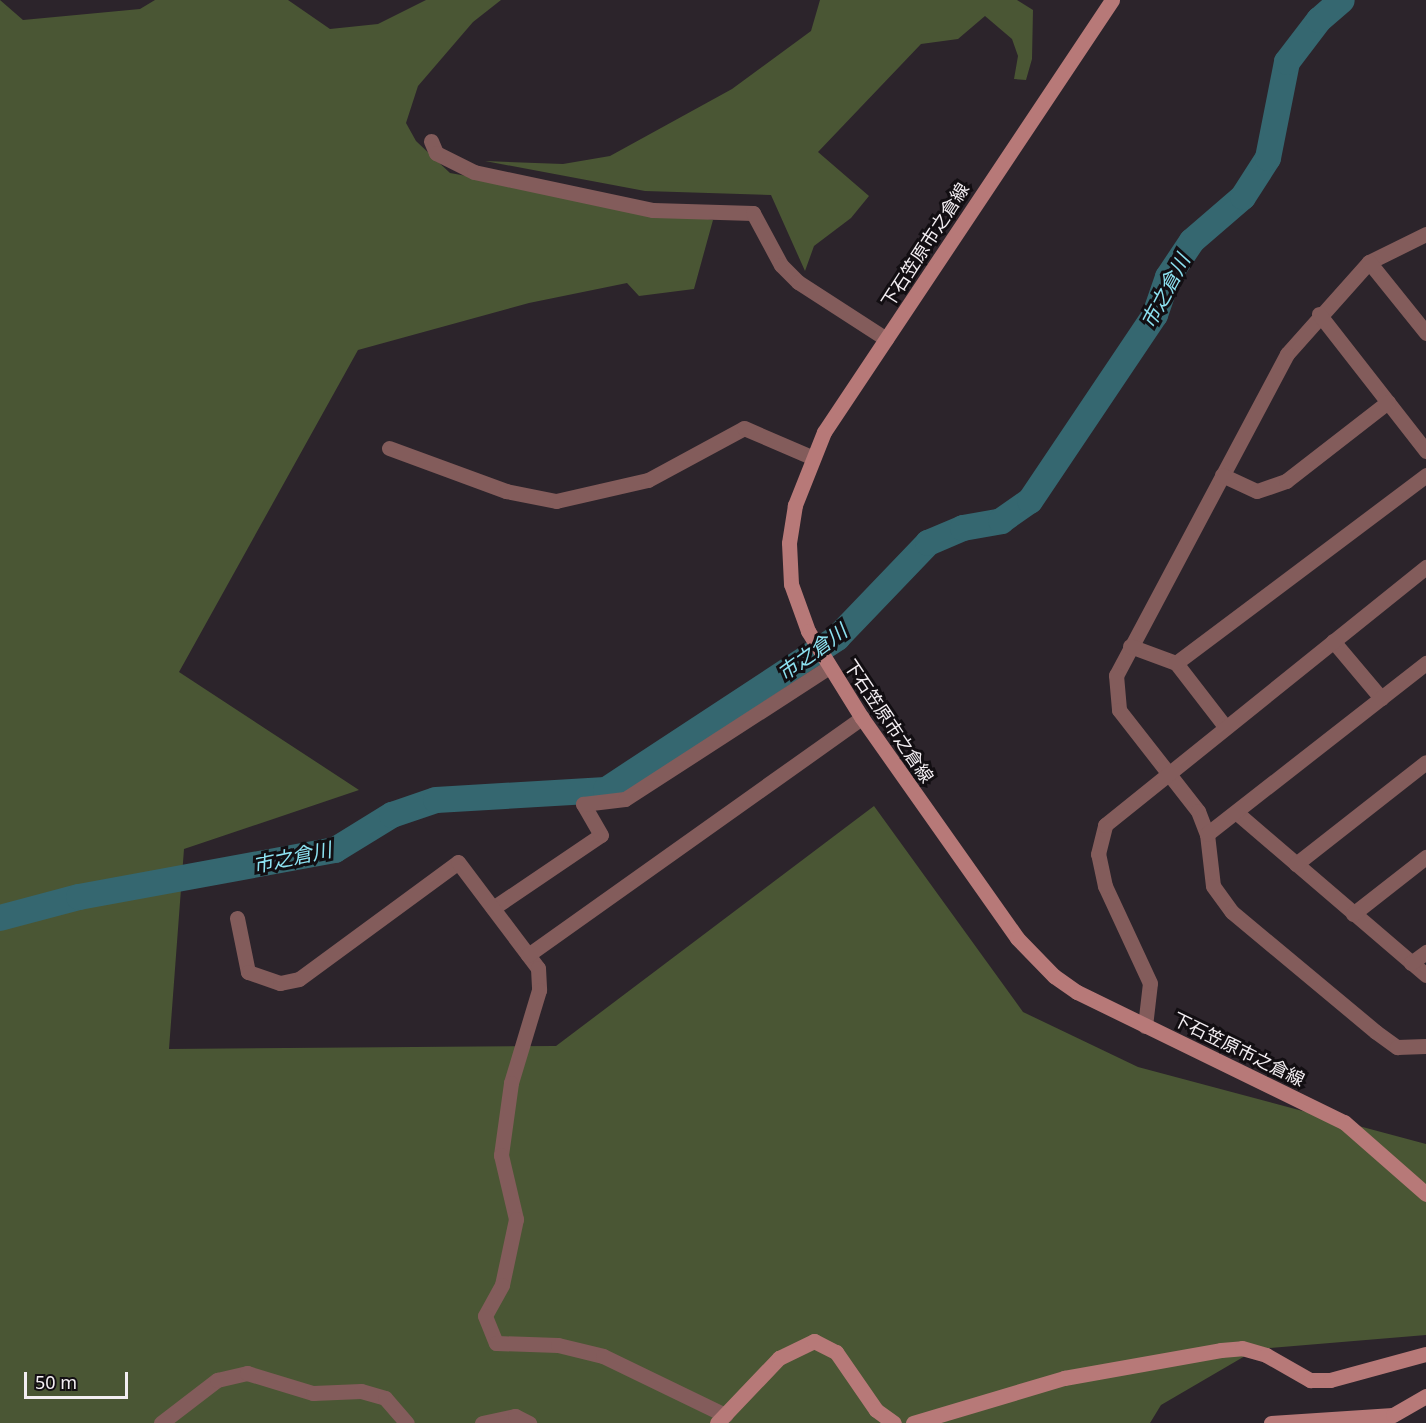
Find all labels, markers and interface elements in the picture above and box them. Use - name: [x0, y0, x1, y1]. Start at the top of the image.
- street label: 下石笠原市之倉線: [877, 179, 973, 311]
- water label: 市之倉川: [1136, 250, 1194, 332]
- water label: 市之倉川: [773, 619, 851, 685]
- street label: 下石笠原市之倉線: [840, 655, 938, 787]
- water label: 市之倉川: [250, 837, 334, 877]
- street label: 下石笠原市之倉線: [1170, 1008, 1308, 1090]
- scale bar: [27, 1360, 130, 1398]
- text: 50 m: [35, 1370, 77, 1394]

